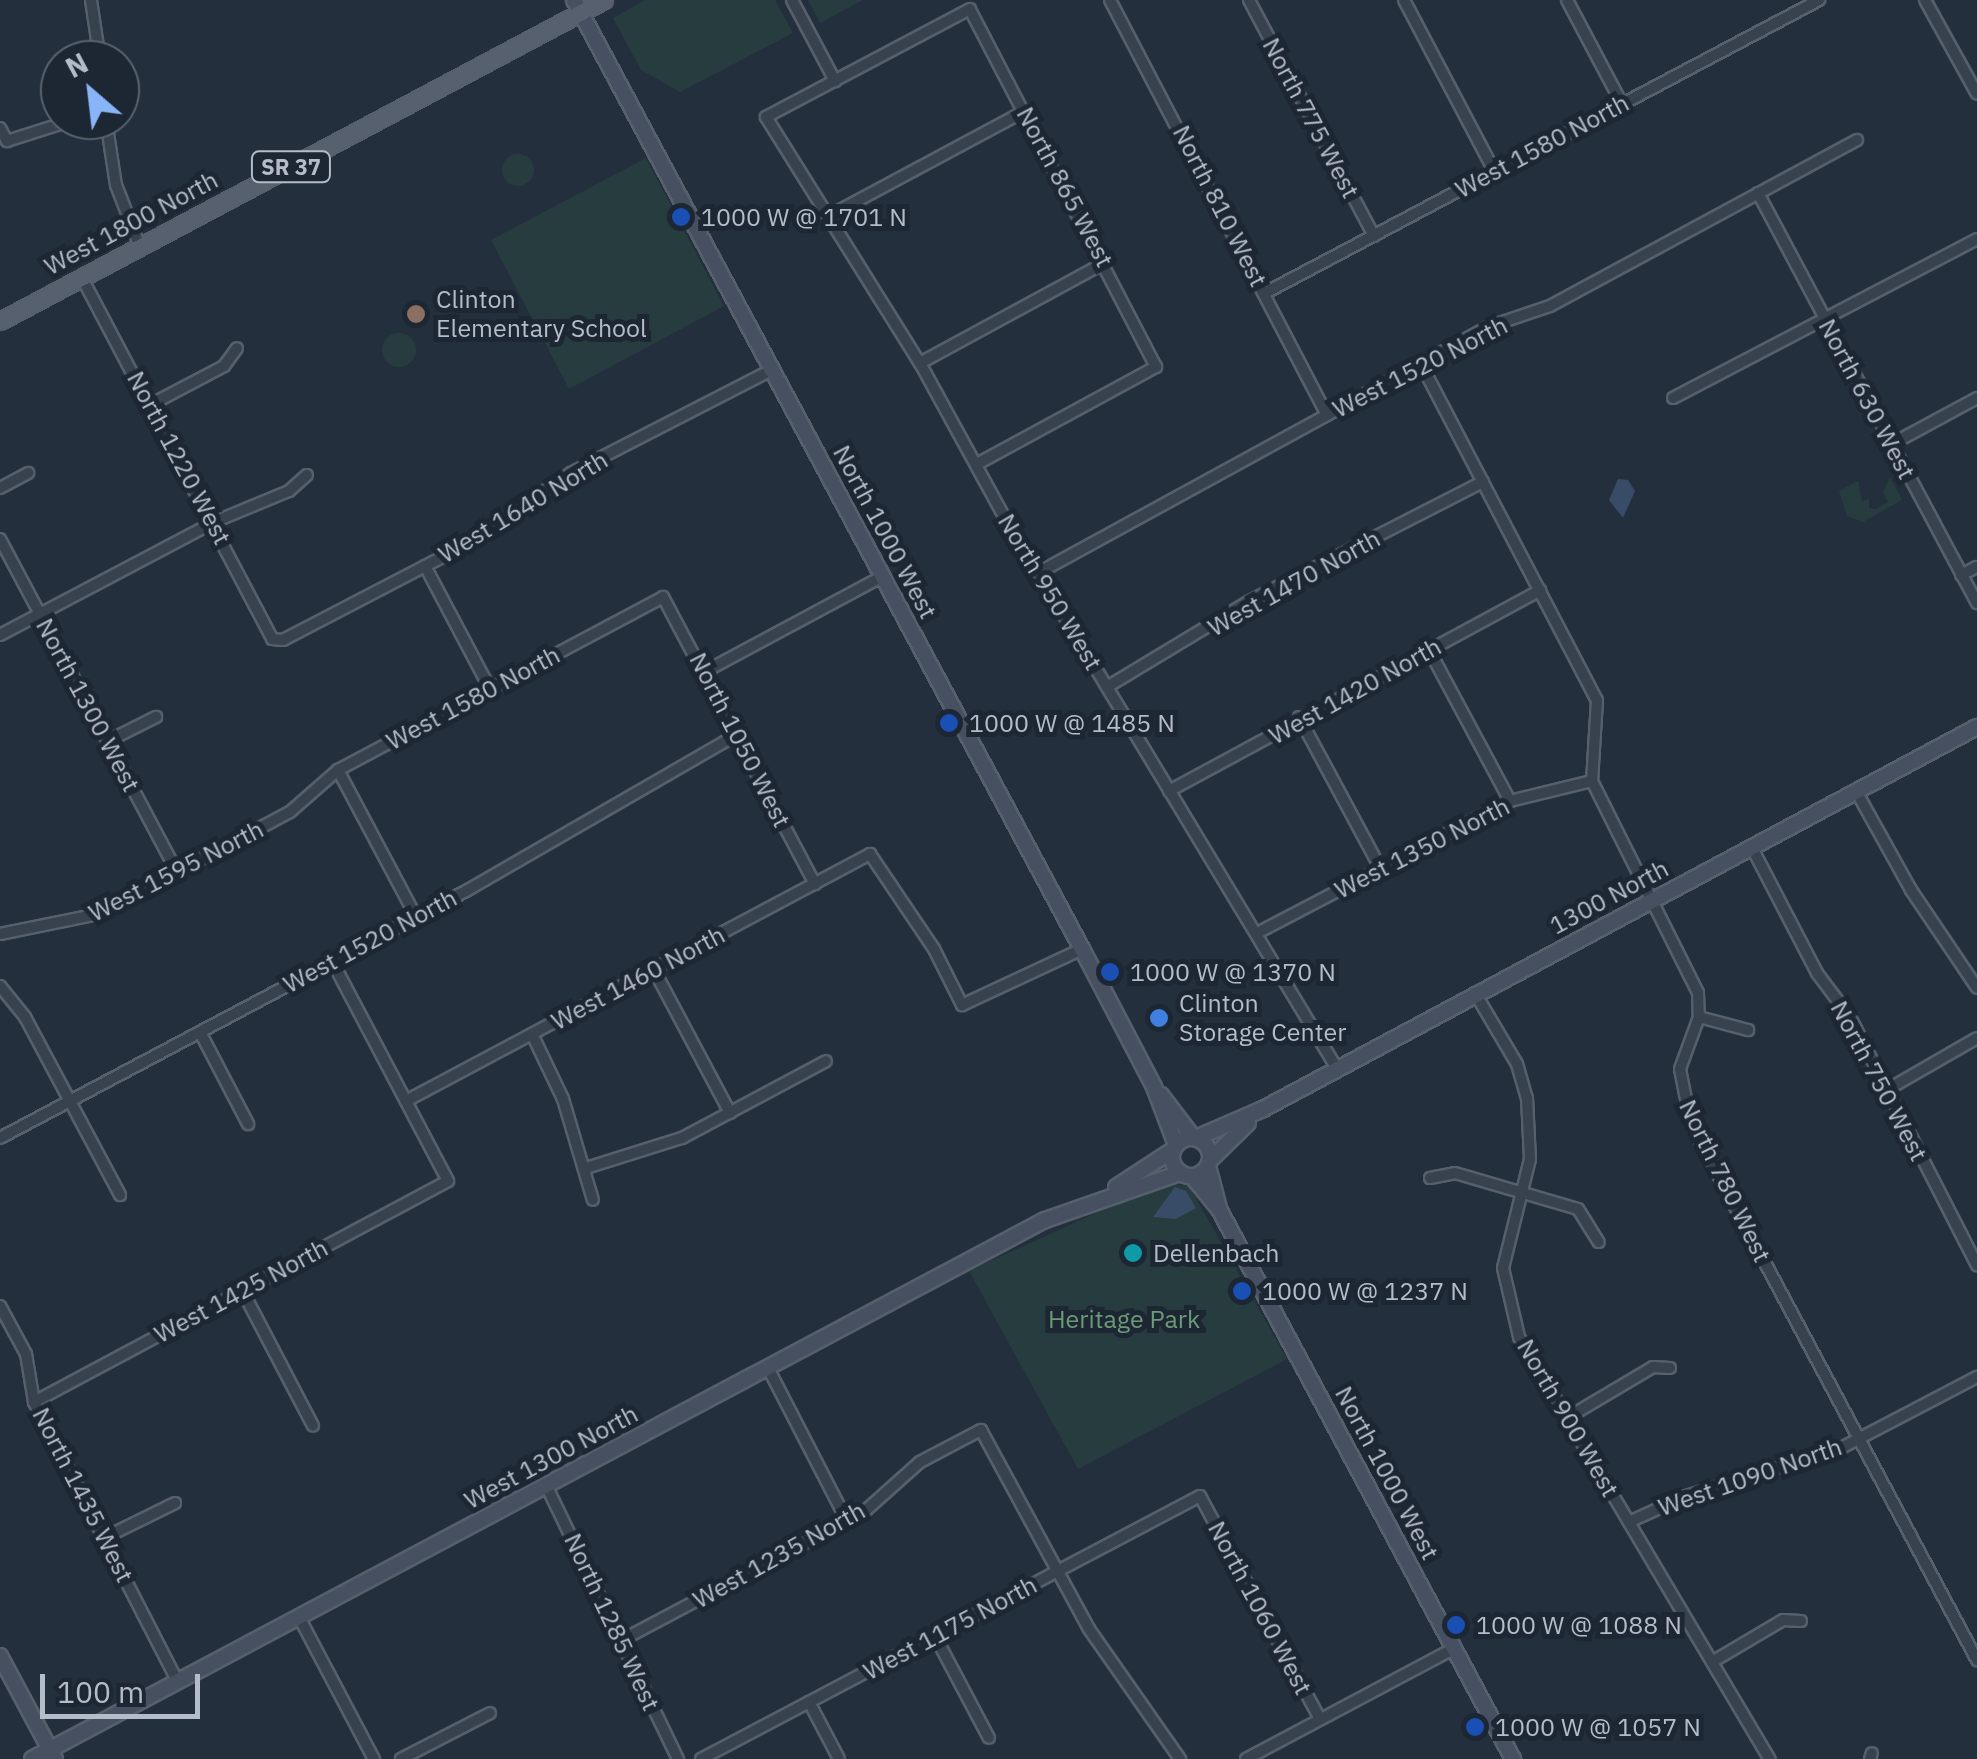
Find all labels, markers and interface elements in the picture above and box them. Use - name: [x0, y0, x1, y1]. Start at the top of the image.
- street label: North 775 West: [1256, 33, 1366, 203]
- north arrow: [40, 40, 140, 140]
- text: N: [59, 44, 94, 86]
- street label: West 1580 North: [1450, 88, 1634, 204]
- street label: North 865 West: [1010, 102, 1120, 272]
- street label: North 810 West: [1166, 120, 1274, 292]
- road number: SR 37: [248, 150, 334, 184]
- street label: West 1800 North: [39, 165, 223, 281]
- place label: 1000 W @ 1701 N: [701, 202, 907, 232]
- marker: 1000 W @ 1701 N: [670, 206, 692, 228]
- place label: Clinton Elementary School: [436, 285, 647, 344]
- marker: Clinton Elementary School: [405, 303, 427, 325]
- street label: West 1520 North: [1328, 310, 1512, 424]
- street label: North 630 West: [1812, 314, 1922, 484]
- street label: North 1220 West: [121, 366, 237, 550]
- street label: North 1000 West: [827, 440, 943, 624]
- street label: West 1640 North: [433, 445, 613, 569]
- street label: North 950 West: [992, 508, 1108, 676]
- street label: West 1470 North: [1203, 523, 1385, 643]
- street label: North 1300 West: [30, 613, 146, 797]
- street label: West 1420 North: [1264, 631, 1446, 751]
- street label: West 1580 North: [381, 640, 565, 756]
- street label: North 1050 West: [683, 648, 797, 832]
- place label: 1000 W @ 1485 N: [969, 708, 1175, 738]
- marker: 1000 W @ 1485 N: [938, 712, 960, 734]
- street label: West 1350 North: [1330, 791, 1514, 905]
- street label: West 1595 North: [84, 814, 268, 928]
- street label: 1300 North: [1545, 853, 1673, 941]
- street label: West 1520 North: [278, 883, 462, 999]
- street label: West 1460 North: [546, 920, 730, 1036]
- place label: 1000 W @ 1370 N: [1130, 957, 1336, 987]
- marker: 1000 W @ 1370 N: [1099, 961, 1121, 983]
- place label: Clinton Storage Center: [1179, 989, 1346, 1048]
- street label: North 750 West: [1824, 996, 1934, 1166]
- marker: Clinton Storage Center: [1148, 1007, 1170, 1029]
- street label: North 780 West: [1673, 1095, 1777, 1267]
- street label: West 1425 North: [149, 1233, 333, 1349]
- place label: Dellenbach: [1153, 1238, 1280, 1268]
- marker: Dellenbach: [1122, 1242, 1144, 1264]
- place label: 1000 W @ 1237 N: [1262, 1276, 1468, 1306]
- marker: 1000 W @ 1237 N: [1231, 1280, 1253, 1302]
- park label: Heritage Park: [1048, 1304, 1200, 1334]
- street label: North 900 West: [1511, 1334, 1625, 1502]
- street label: North 1000 West: [1329, 1381, 1445, 1565]
- street label: West 1300 North: [459, 1399, 643, 1515]
- street label: North 1435 West: [26, 1403, 140, 1587]
- street label: West 1090 North: [1654, 1432, 1846, 1522]
- street label: West 1235 North: [688, 1495, 870, 1615]
- street label: North 1060 West: [1202, 1516, 1318, 1700]
- street label: North 1285 West: [558, 1529, 666, 1715]
- street label: West 1175 North: [858, 1570, 1042, 1686]
- place label: 1000 W @ 1088 N: [1476, 1610, 1682, 1640]
- marker: 1000 W @ 1088 N: [1445, 1614, 1467, 1636]
- scale bar: [45, 1654, 205, 1716]
- text: 100 m: [57, 1672, 144, 1711]
- place label: 1000 W @ 1057 N: [1495, 1712, 1701, 1742]
- marker: 1000 W @ 1057 N: [1464, 1716, 1486, 1738]

